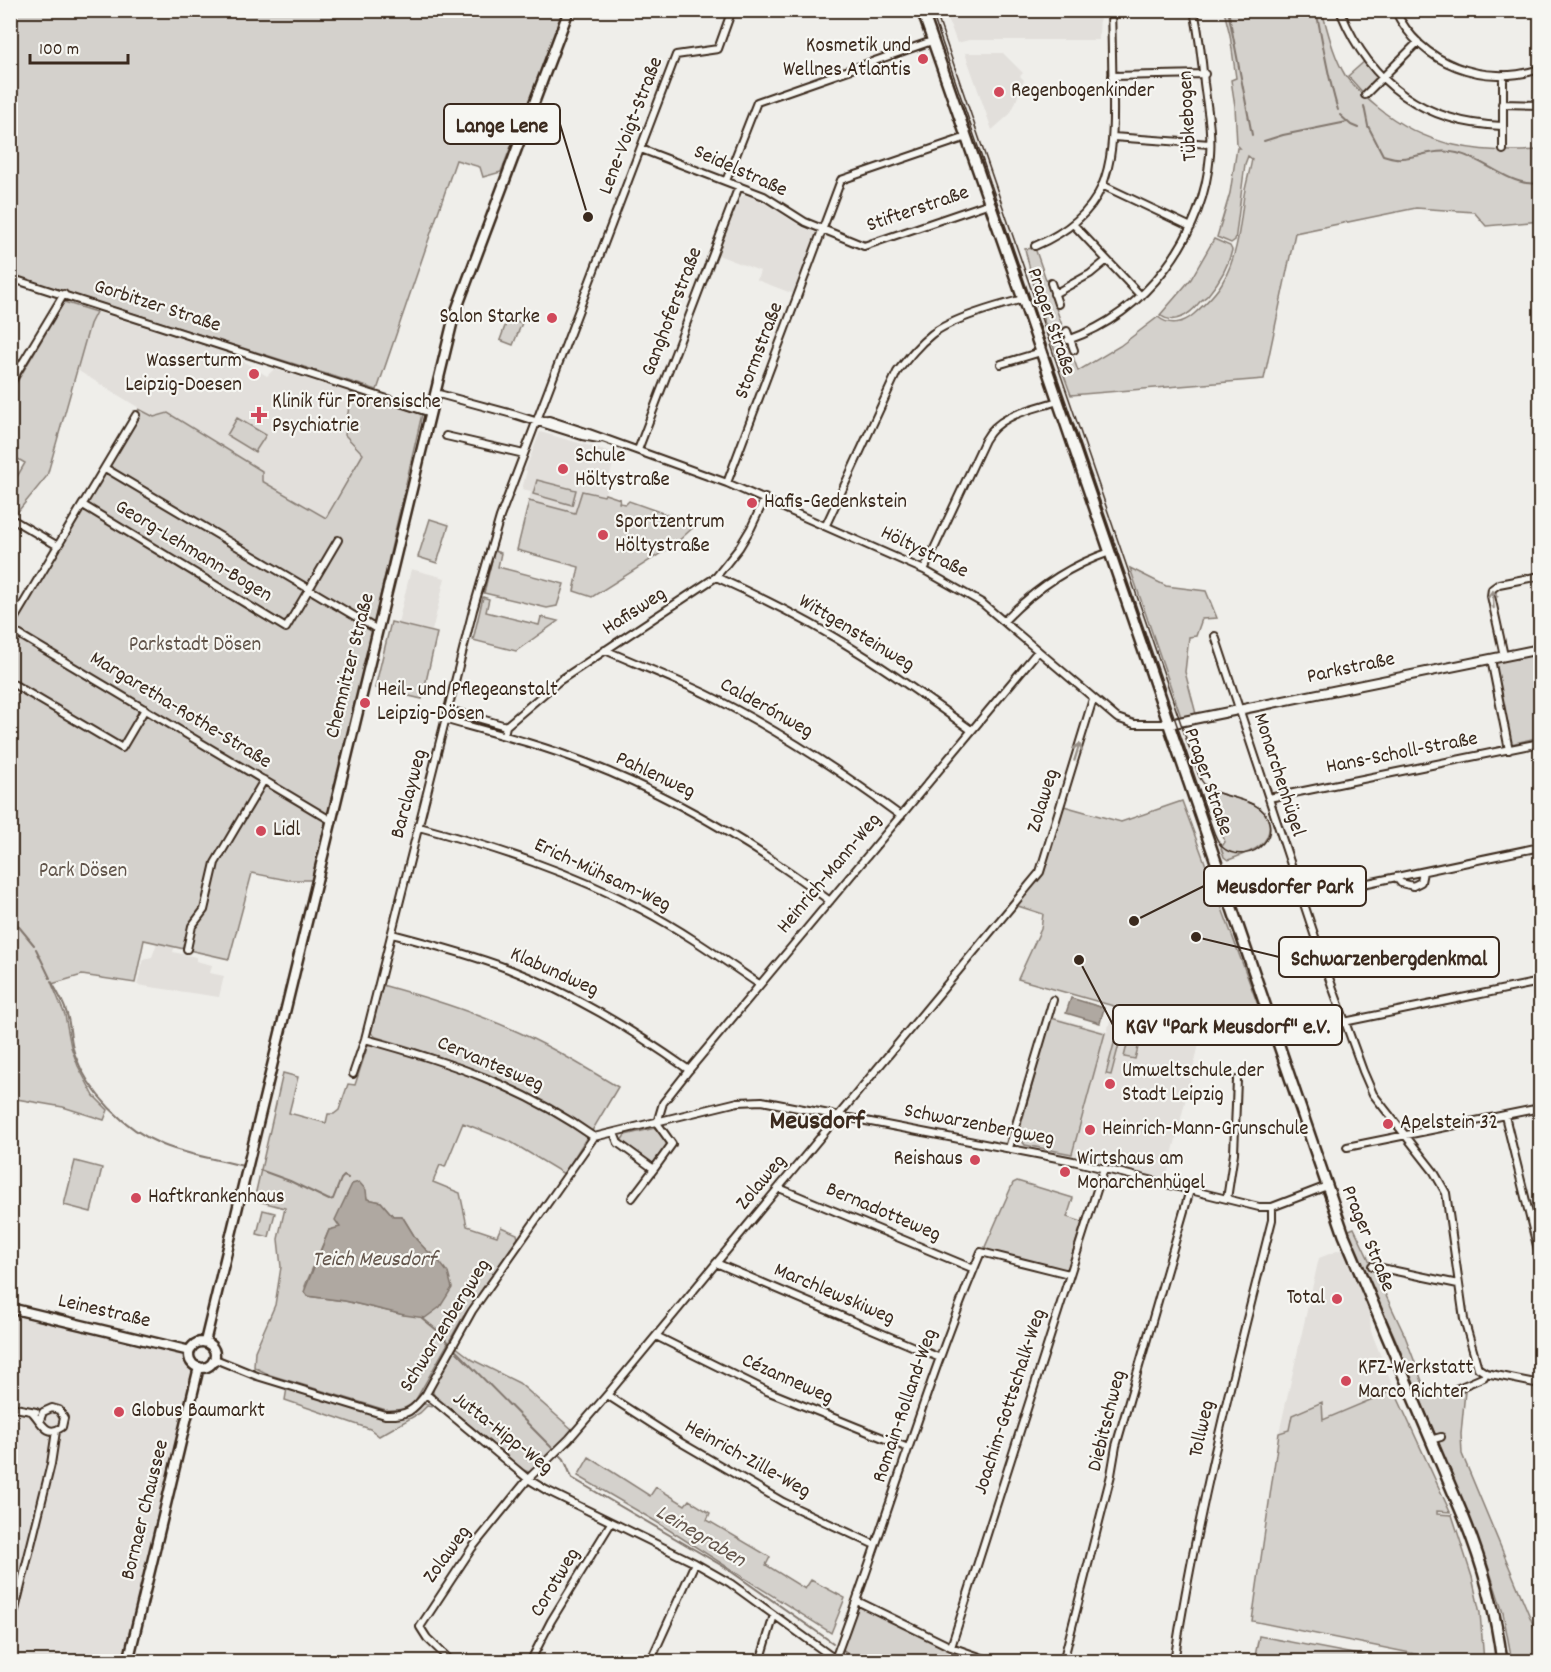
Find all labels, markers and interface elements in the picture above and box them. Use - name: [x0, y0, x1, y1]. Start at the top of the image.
- scale bar: [30, 27, 128, 65]
- place label: Kosmetik und Wellnes Atlantis: [783, 32, 911, 86]
- text: 100 m: [39, 38, 79, 63]
- marker: Kosmetik und Wellnes Atlantis: [916, 52, 930, 66]
- street label: Lene-Voigt-Straße: [592, 53, 672, 199]
- street label: Tübkebogen: [1172, 70, 1206, 162]
- place label: Regenbogenkinder: [1011, 77, 1154, 107]
- marker: Regenbogenkinder: [992, 85, 1006, 99]
- callout: Lange Lene: [444, 104, 560, 144]
- text: Lange Lene: [456, 112, 548, 143]
- street label: Seidelstraße: [688, 138, 792, 206]
- street label: Stifterstraße: [863, 178, 973, 242]
- street label: Ganghoferstraße: [635, 243, 711, 381]
- street label: Prager Straße: [1018, 264, 1082, 380]
- street label: Gorbitzer Straße: [90, 272, 224, 342]
- street label: Stormstraße: [728, 298, 792, 404]
- place label: Salon Starke: [440, 303, 540, 333]
- marker: Salon Starke: [545, 311, 559, 325]
- place label: Wasserturm Leipzig-Doesen: [125, 347, 242, 401]
- marker: Wasserturm Leipzig-Doesen: [247, 367, 261, 381]
- place label: Klinik für Forensische Psychiatrie: [272, 388, 441, 442]
- marker: Klinik für Forensische Psychiatrie: [250, 406, 268, 424]
- place label: Schule Höltystraße: [575, 442, 670, 496]
- marker: Schule Höltystraße: [556, 462, 570, 476]
- place label: Hafis-Gedenkstein: [764, 488, 907, 518]
- street label: Georg-Lehmann-Bogen: [109, 493, 277, 611]
- marker: Hafis-Gedenkstein: [745, 496, 759, 510]
- place label: Sportzentrum Höltystraße: [615, 508, 725, 562]
- street label: Höltystraße: [875, 519, 973, 587]
- marker: Sportzentrum Höltystraße: [596, 528, 610, 542]
- street label: Hafisweg: [597, 580, 673, 644]
- street label: Wittgensteinweg: [792, 587, 920, 681]
- street label: Chemnitzer Straße: [318, 590, 384, 742]
- one-way arrow: [1487, 590, 1498, 609]
- park label: Parkstadt Dösen: [129, 631, 261, 661]
- street label: Margaretha-Rothe-Straße: [83, 645, 277, 777]
- street label: Parkstraße: [1304, 645, 1398, 693]
- street label: Calderónweg: [714, 671, 818, 747]
- place label: Heil- und Pflegeanstalt Leipzig-Dösen: [377, 676, 558, 730]
- marker: Heil- und Pflegeanstalt Leipzig-Dösen: [358, 696, 372, 710]
- street label: Monarchenhügel: [1244, 709, 1312, 841]
- street label: Prager Straße: [1175, 724, 1239, 840]
- street label: Hans-Scholl-Straße: [1324, 725, 1480, 783]
- one-way arrow: [1072, 743, 1083, 762]
- street label: Pahlenweg: [610, 744, 700, 808]
- street label: Barclayweg: [384, 746, 436, 842]
- street label: Zolaweg: [1020, 765, 1068, 837]
- street label: Heinrich-Mann-Weg: [770, 807, 890, 941]
- place label: Lidl: [273, 816, 300, 846]
- marker: Lidl: [254, 824, 268, 838]
- street label: Erich-Mühsam-Weg: [529, 831, 675, 921]
- park label: Park Dösen: [39, 857, 127, 887]
- callout: Meusdorfer Park: [1204, 866, 1366, 906]
- text: Meusdorfer Park: [1216, 873, 1354, 904]
- callout: Schwarzenbergdenkmal: [1279, 937, 1499, 977]
- street label: Klabundweg: [505, 940, 603, 1006]
- text: Schwarzenbergdenkmal: [1291, 945, 1488, 976]
- callout: KGV "Park Meusdorf" e.V.: [1113, 1005, 1342, 1045]
- text: KGV "Park Meusdorf" e.V.: [1125, 1013, 1331, 1044]
- street label: Cervantesweg: [432, 1029, 548, 1101]
- place label: Umweltschule der Stadt Leipzig: [1122, 1057, 1264, 1111]
- marker: Umweltschule der Stadt Leipzig: [1103, 1077, 1117, 1091]
- street label: Schwarzenbergweg: [901, 1097, 1057, 1155]
- district label: Meusdorf: [770, 1103, 866, 1142]
- place label: Apelstein 32: [1400, 1109, 1498, 1139]
- place label: Heinrich-Mann-Grunschule: [1102, 1115, 1309, 1145]
- marker: Apelstein 32: [1381, 1117, 1395, 1131]
- marker: Heinrich-Mann-Grunschule: [1083, 1123, 1097, 1137]
- place label: Reishaus: [893, 1145, 963, 1175]
- place label: Wirtshaus am Monarchenhügel: [1077, 1145, 1205, 1199]
- street label: Zolaweg: [729, 1148, 795, 1218]
- marker: Reishaus: [968, 1153, 982, 1167]
- marker: Wirtshaus am Monarchenhügel: [1058, 1165, 1072, 1179]
- street label: Bernadotteweg: [821, 1175, 945, 1251]
- street label: Prager Straße: [1332, 1181, 1402, 1297]
- place label: Haftkrankenhaus: [148, 1183, 285, 1213]
- marker: Haftkrankenhaus: [129, 1191, 143, 1205]
- water label: Teich Meusdorf: [312, 1245, 440, 1276]
- street label: Schwarzenbergweg: [393, 1253, 499, 1399]
- street label: Marchlewskiweg: [769, 1256, 899, 1334]
- place label: Total: [1287, 1284, 1325, 1314]
- street label: Leinestraße: [55, 1287, 153, 1337]
- marker: Total: [1330, 1292, 1344, 1306]
- street label: Joachim-Gottschalk-Weg: [967, 1305, 1055, 1499]
- street label: Romain-Rolland-Weg: [866, 1325, 946, 1487]
- street label: Cézanneweg: [736, 1346, 838, 1414]
- place label: KFZ-Werkstatt Marco Richter: [1358, 1354, 1473, 1408]
- street label: Diebitschweg: [1081, 1367, 1135, 1475]
- marker: KFZ-Werkstatt Marco Richter: [1339, 1374, 1353, 1388]
- street label: Jutta-Hipp-Weg: [445, 1385, 559, 1483]
- place label: Globus Baumarkt: [131, 1397, 265, 1427]
- street label: Tollweg: [1182, 1397, 1224, 1461]
- marker: Globus Baumarkt: [112, 1405, 126, 1419]
- street label: Heinrich-Zille-Weg: [678, 1413, 816, 1507]
- street label: Bornaer Chaussee: [114, 1437, 178, 1583]
- water label: Leinegraben: [649, 1498, 752, 1576]
- street label: Zolaweg: [417, 1520, 479, 1590]
- street label: Corotweg: [523, 1542, 589, 1624]

